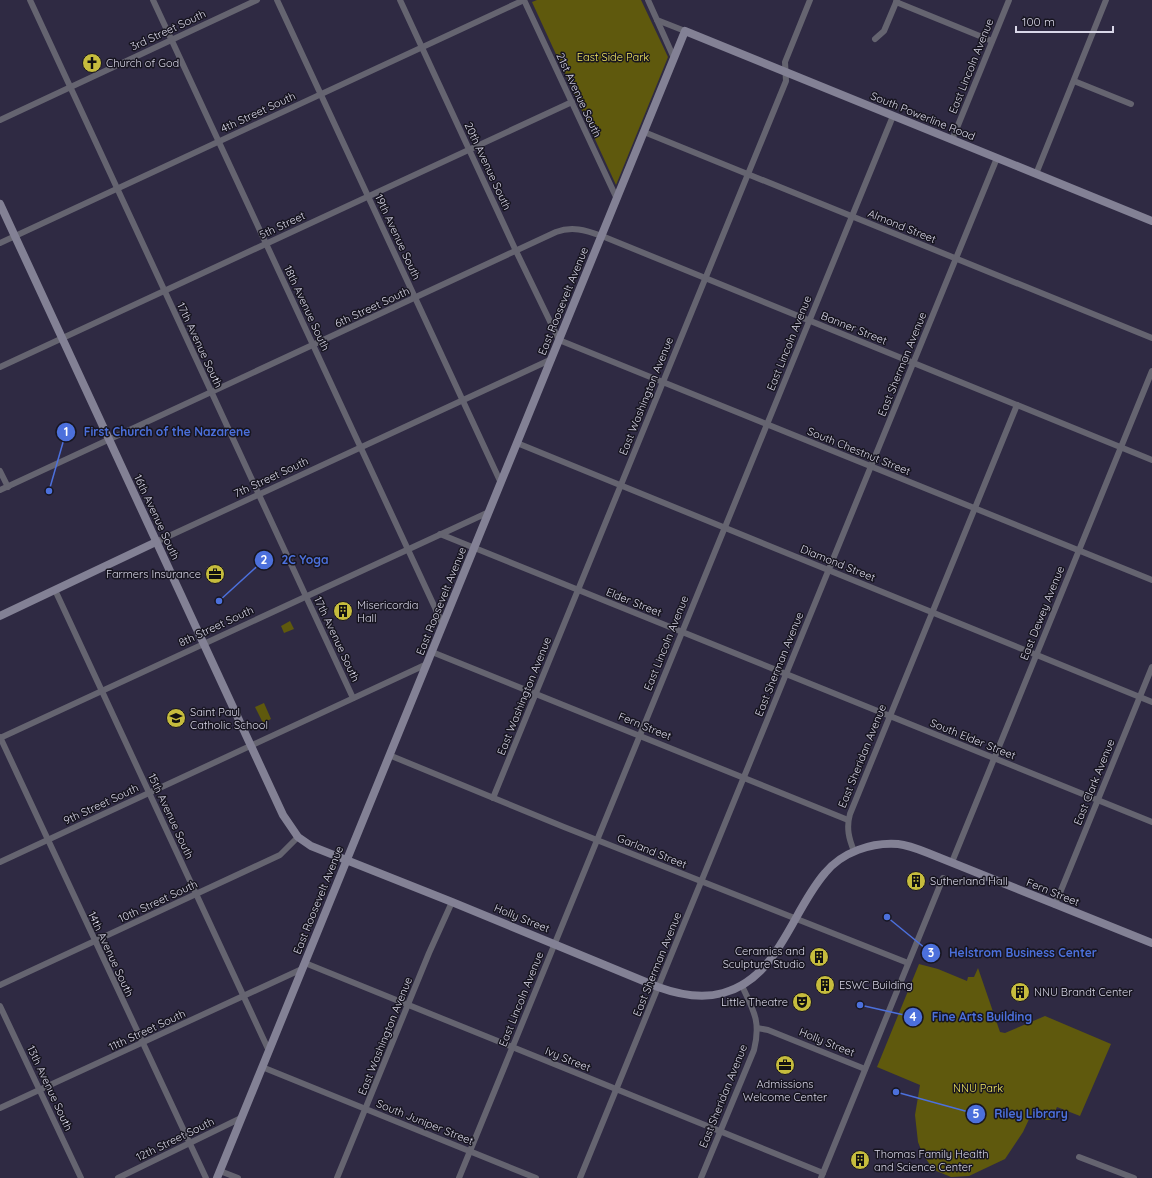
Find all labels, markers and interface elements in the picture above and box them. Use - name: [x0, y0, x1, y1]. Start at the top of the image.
- street label: 3rd Street South: [128, 6, 208, 54]
- scale bar: [1016, 8, 1113, 34]
- text: 100 m: [1022, 14, 1055, 29]
- street label: East Lincoln Avenue: [946, 16, 996, 116]
- street label: 21st Avenue South: [553, 50, 605, 140]
- park label: East Side Park: [577, 50, 649, 64]
- church icon: Church of God: [81, 52, 103, 74]
- place label: Church of God: [106, 56, 179, 70]
- street label: 4th Street South: [218, 89, 298, 135]
- street label: South Powerline Road: [869, 89, 977, 143]
- street label: 20th Avenue South: [462, 120, 514, 212]
- street label: 19th Avenue South: [372, 192, 424, 282]
- street label: Almond Street: [866, 206, 938, 246]
- street label: 5th Street: [257, 208, 307, 242]
- street label: East Roosevelt Avenue: [535, 245, 591, 357]
- street label: 18th Avenue South: [281, 263, 333, 353]
- street label: 6th Street South: [332, 284, 412, 330]
- street label: East Lincoln Avenue: [764, 293, 814, 393]
- street label: 17th Avenue South: [174, 300, 226, 390]
- street label: Banner Street: [819, 308, 889, 348]
- street label: East Sherman Avenue: [875, 310, 929, 418]
- street label: East Washington Avenue: [616, 335, 676, 457]
- callout: First Church of the Nazarene: [56, 420, 258, 444]
- text: 1: [64, 424, 68, 439]
- text: First Church of the Nazarene: [84, 424, 250, 439]
- street label: South Chestnut Street: [805, 424, 913, 478]
- street label: 7th Street South: [231, 454, 311, 500]
- street label: 16th Avenue South: [131, 472, 183, 562]
- street label: Diamond Street: [798, 542, 878, 585]
- street label: East Roosevelt Avenue: [413, 545, 469, 657]
- callout: 2C Yoga: [254, 548, 337, 572]
- text: 2: [261, 552, 268, 567]
- text: 2C Yoga: [282, 552, 329, 567]
- office icon: Farmers Insurance: [204, 563, 226, 585]
- street label: East Dewey Avenue: [1017, 564, 1067, 662]
- place label: Farmers Insurance: [106, 567, 201, 581]
- street label: Elder Street: [604, 584, 664, 620]
- street label: East Lincoln Avenue: [641, 593, 691, 693]
- street label: 17th Avenue South: [311, 594, 363, 684]
- place label: Misericordia Hall: [357, 598, 418, 625]
- building icon: Misericordia Hall: [332, 600, 354, 622]
- street label: 8th Street South: [176, 603, 256, 649]
- street label: East Sherman Avenue: [752, 610, 806, 718]
- street label: East Washington Avenue: [494, 635, 554, 757]
- street label: East Sheridan Avenue: [835, 702, 889, 810]
- place label: Saint Paul Catholic School: [190, 705, 268, 732]
- school or university icon: Saint Paul Catholic School: [165, 707, 187, 729]
- street label: Fern Street: [616, 709, 674, 743]
- street label: South Elder Street: [928, 715, 1018, 763]
- street label: East Clark Avenue: [1070, 737, 1118, 827]
- street label: 15th Avenue South: [145, 771, 197, 861]
- street label: 9th Street South: [61, 780, 141, 828]
- street label: Garland Street: [615, 831, 689, 871]
- street label: East Roosevelt Avenue: [290, 844, 346, 956]
- building icon: Sutherland Hall: [905, 870, 927, 892]
- place label: Sutherland Hall: [930, 874, 1008, 888]
- street label: Fern Street: [1024, 875, 1082, 909]
- street label: 10th Street South: [116, 877, 200, 925]
- street label: Holly Street: [492, 900, 552, 936]
- street label: 14th Avenue South: [85, 909, 137, 999]
- street label: East Sherman Avenue: [630, 910, 684, 1018]
- callout: Helstrom Business Center: [921, 941, 1105, 965]
- place label: Ceramics and Sculpture Studio: [723, 944, 805, 971]
- text: 3: [928, 945, 934, 960]
- text: Helstrom Business Center: [949, 945, 1097, 960]
- building icon: Ceramics and Sculpture Studio: [808, 946, 830, 968]
- street label: East Lincoln Avenue: [496, 949, 546, 1049]
- building icon: ESWC Building: [814, 974, 836, 996]
- street label: East Washington Avenue: [355, 975, 415, 1097]
- place label: ESWC Building: [839, 978, 913, 992]
- building icon: NNU Brandt Center: [1009, 981, 1031, 1003]
- place label: NNU Brandt Center: [1034, 985, 1133, 999]
- theatre icon: Little Theatre: [791, 991, 813, 1013]
- place label: Little Theatre: [721, 995, 788, 1009]
- callout: Fine Arts Building: [903, 1005, 1040, 1029]
- street label: 11th Street South: [106, 1006, 188, 1054]
- text: 4: [909, 1009, 917, 1024]
- text: Fine Arts Building: [932, 1009, 1032, 1024]
- street label: Holly Street: [797, 1024, 857, 1060]
- street label: East Sheridan Avenue: [696, 1042, 750, 1150]
- street label: 13th Avenue South: [24, 1043, 76, 1133]
- street label: Ivy Street: [543, 1044, 593, 1075]
- office icon: Admissions Welcome Center: [774, 1054, 796, 1076]
- place label: Admissions Welcome Center: [743, 1077, 828, 1104]
- park label: NNU Park: [953, 1081, 1003, 1095]
- street label: South Juniper Street: [374, 1096, 476, 1148]
- callout: Riley Library: [966, 1102, 1075, 1126]
- text: 5: [973, 1106, 980, 1121]
- text: Riley Library: [994, 1106, 1068, 1121]
- street label: 12th Street South: [134, 1114, 216, 1164]
- place label: Thomas Family Health and Science Center: [874, 1147, 988, 1174]
- building icon: Thomas Family Health and Science Center: [849, 1149, 871, 1171]

